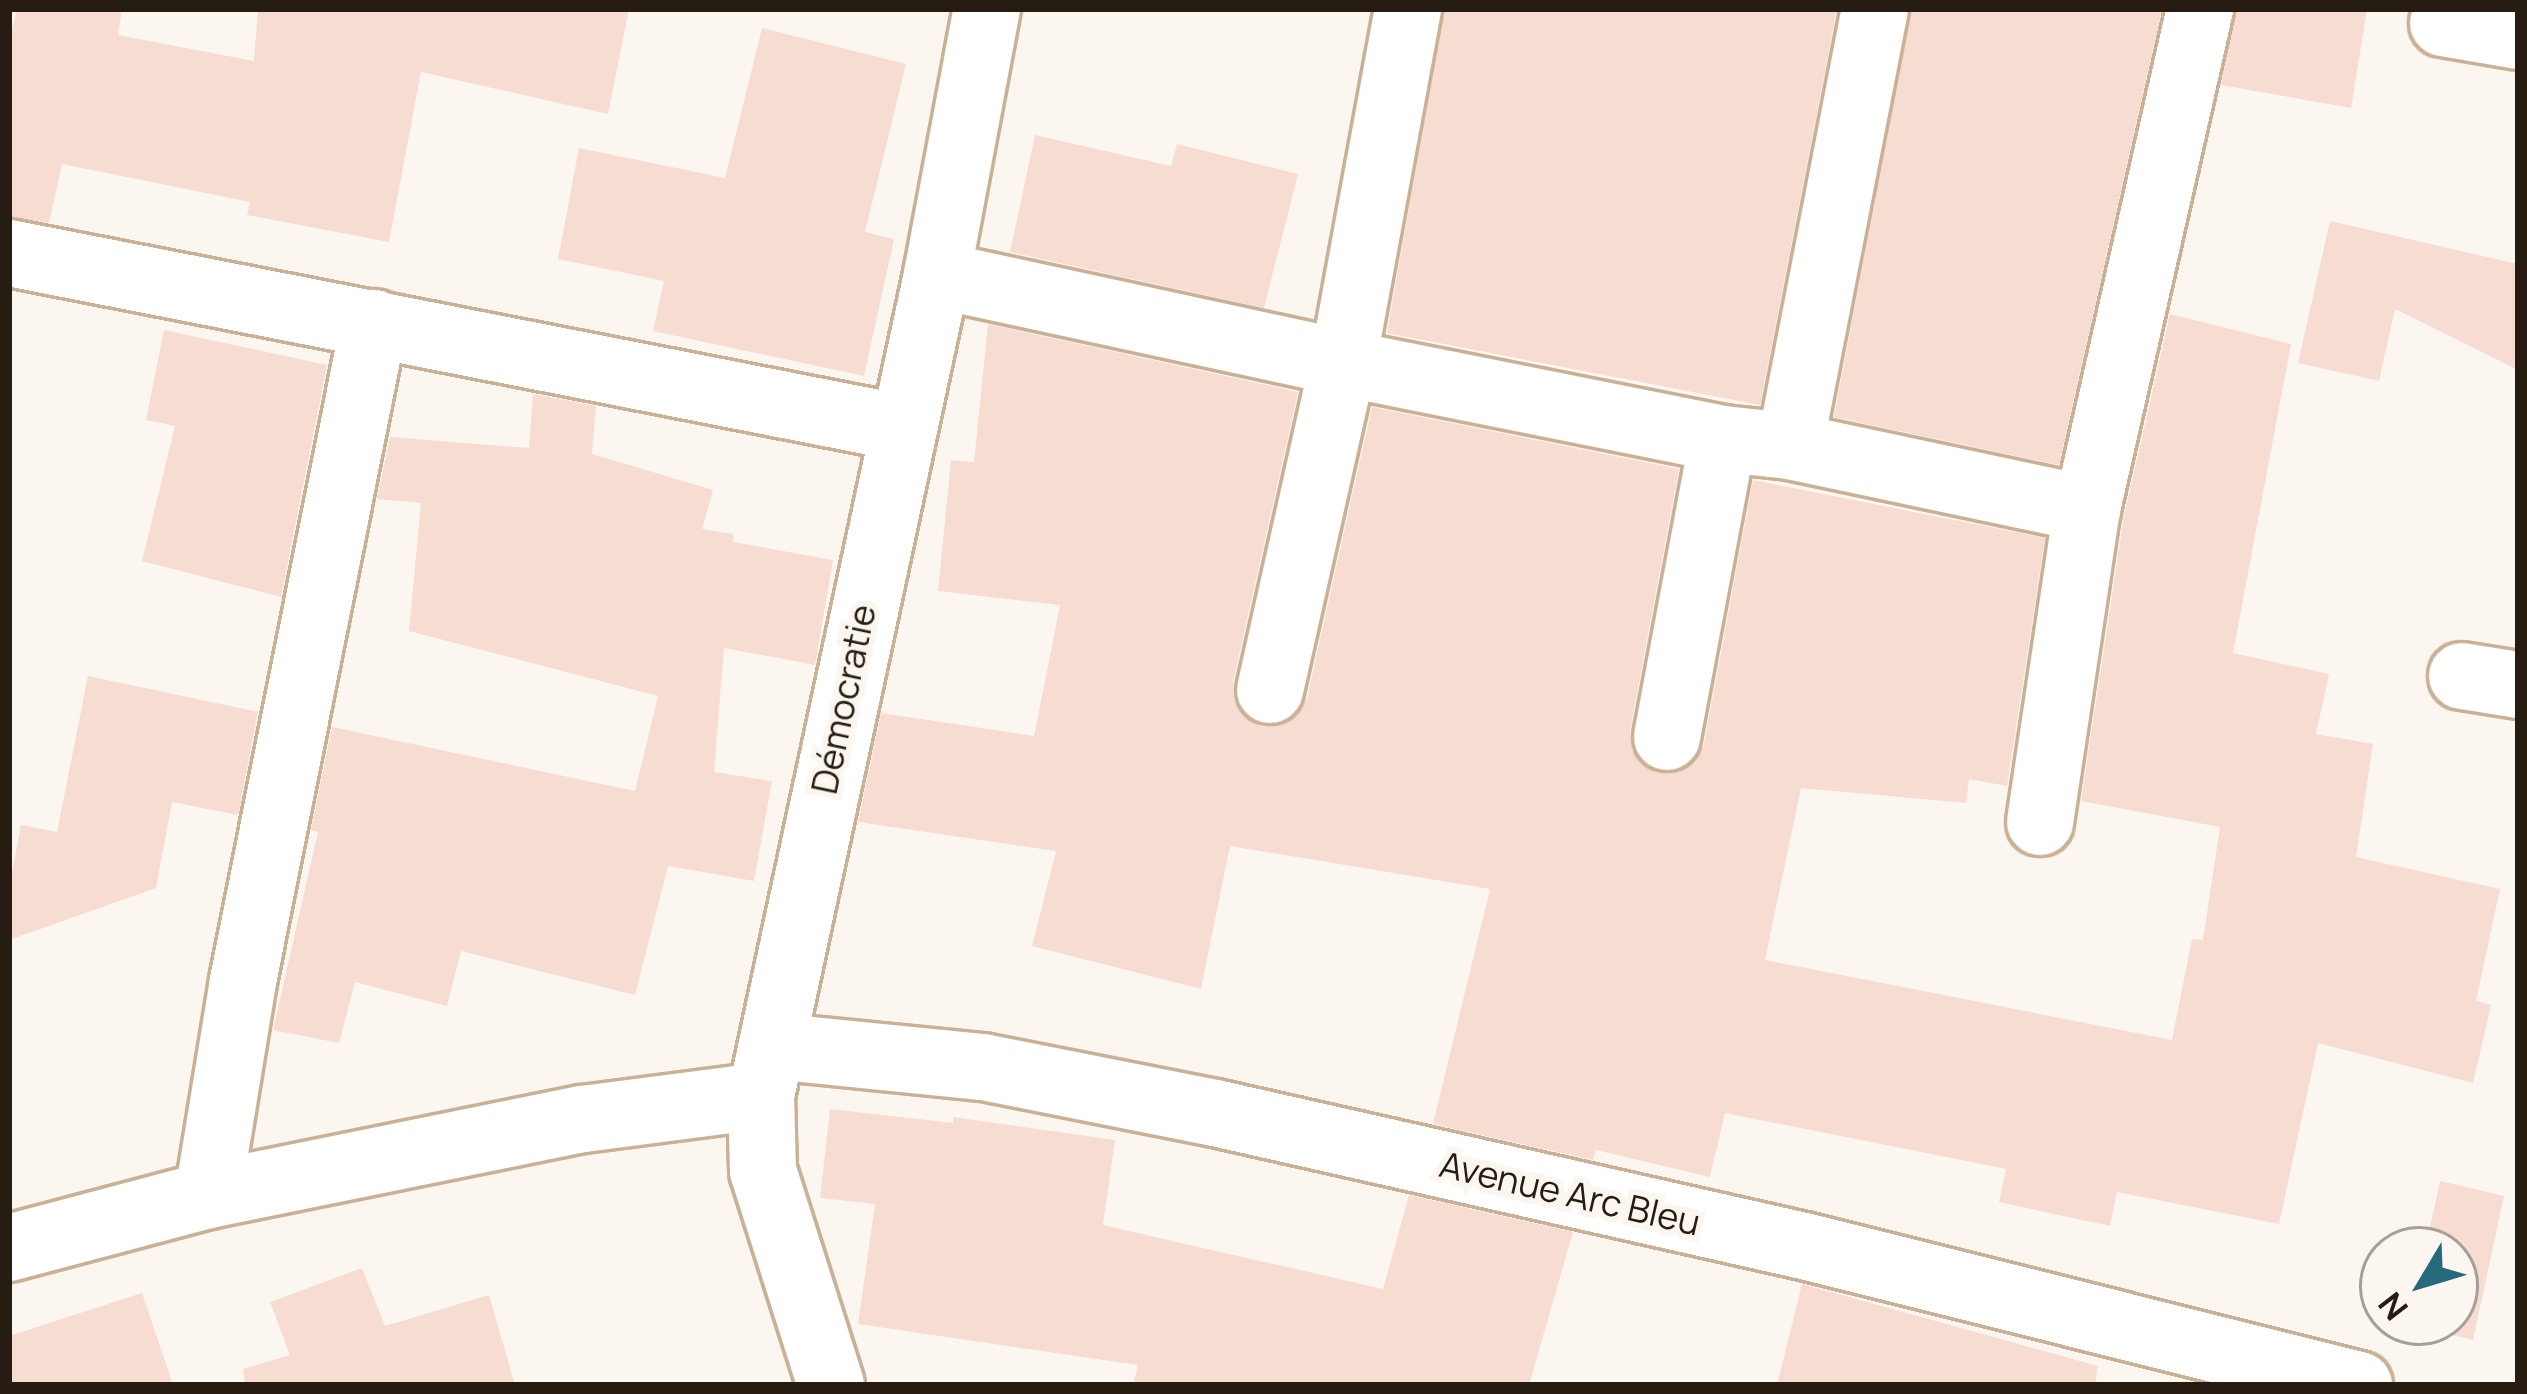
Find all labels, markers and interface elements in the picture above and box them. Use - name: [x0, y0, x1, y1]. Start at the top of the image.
- street label: Démocratie: [802, 600, 884, 798]
- street label: Avenue Arc Bleu: [1436, 1142, 1704, 1244]
- north arrow: [2359, 1226, 2479, 1346]
- text: N: [2368, 1283, 2418, 1330]

